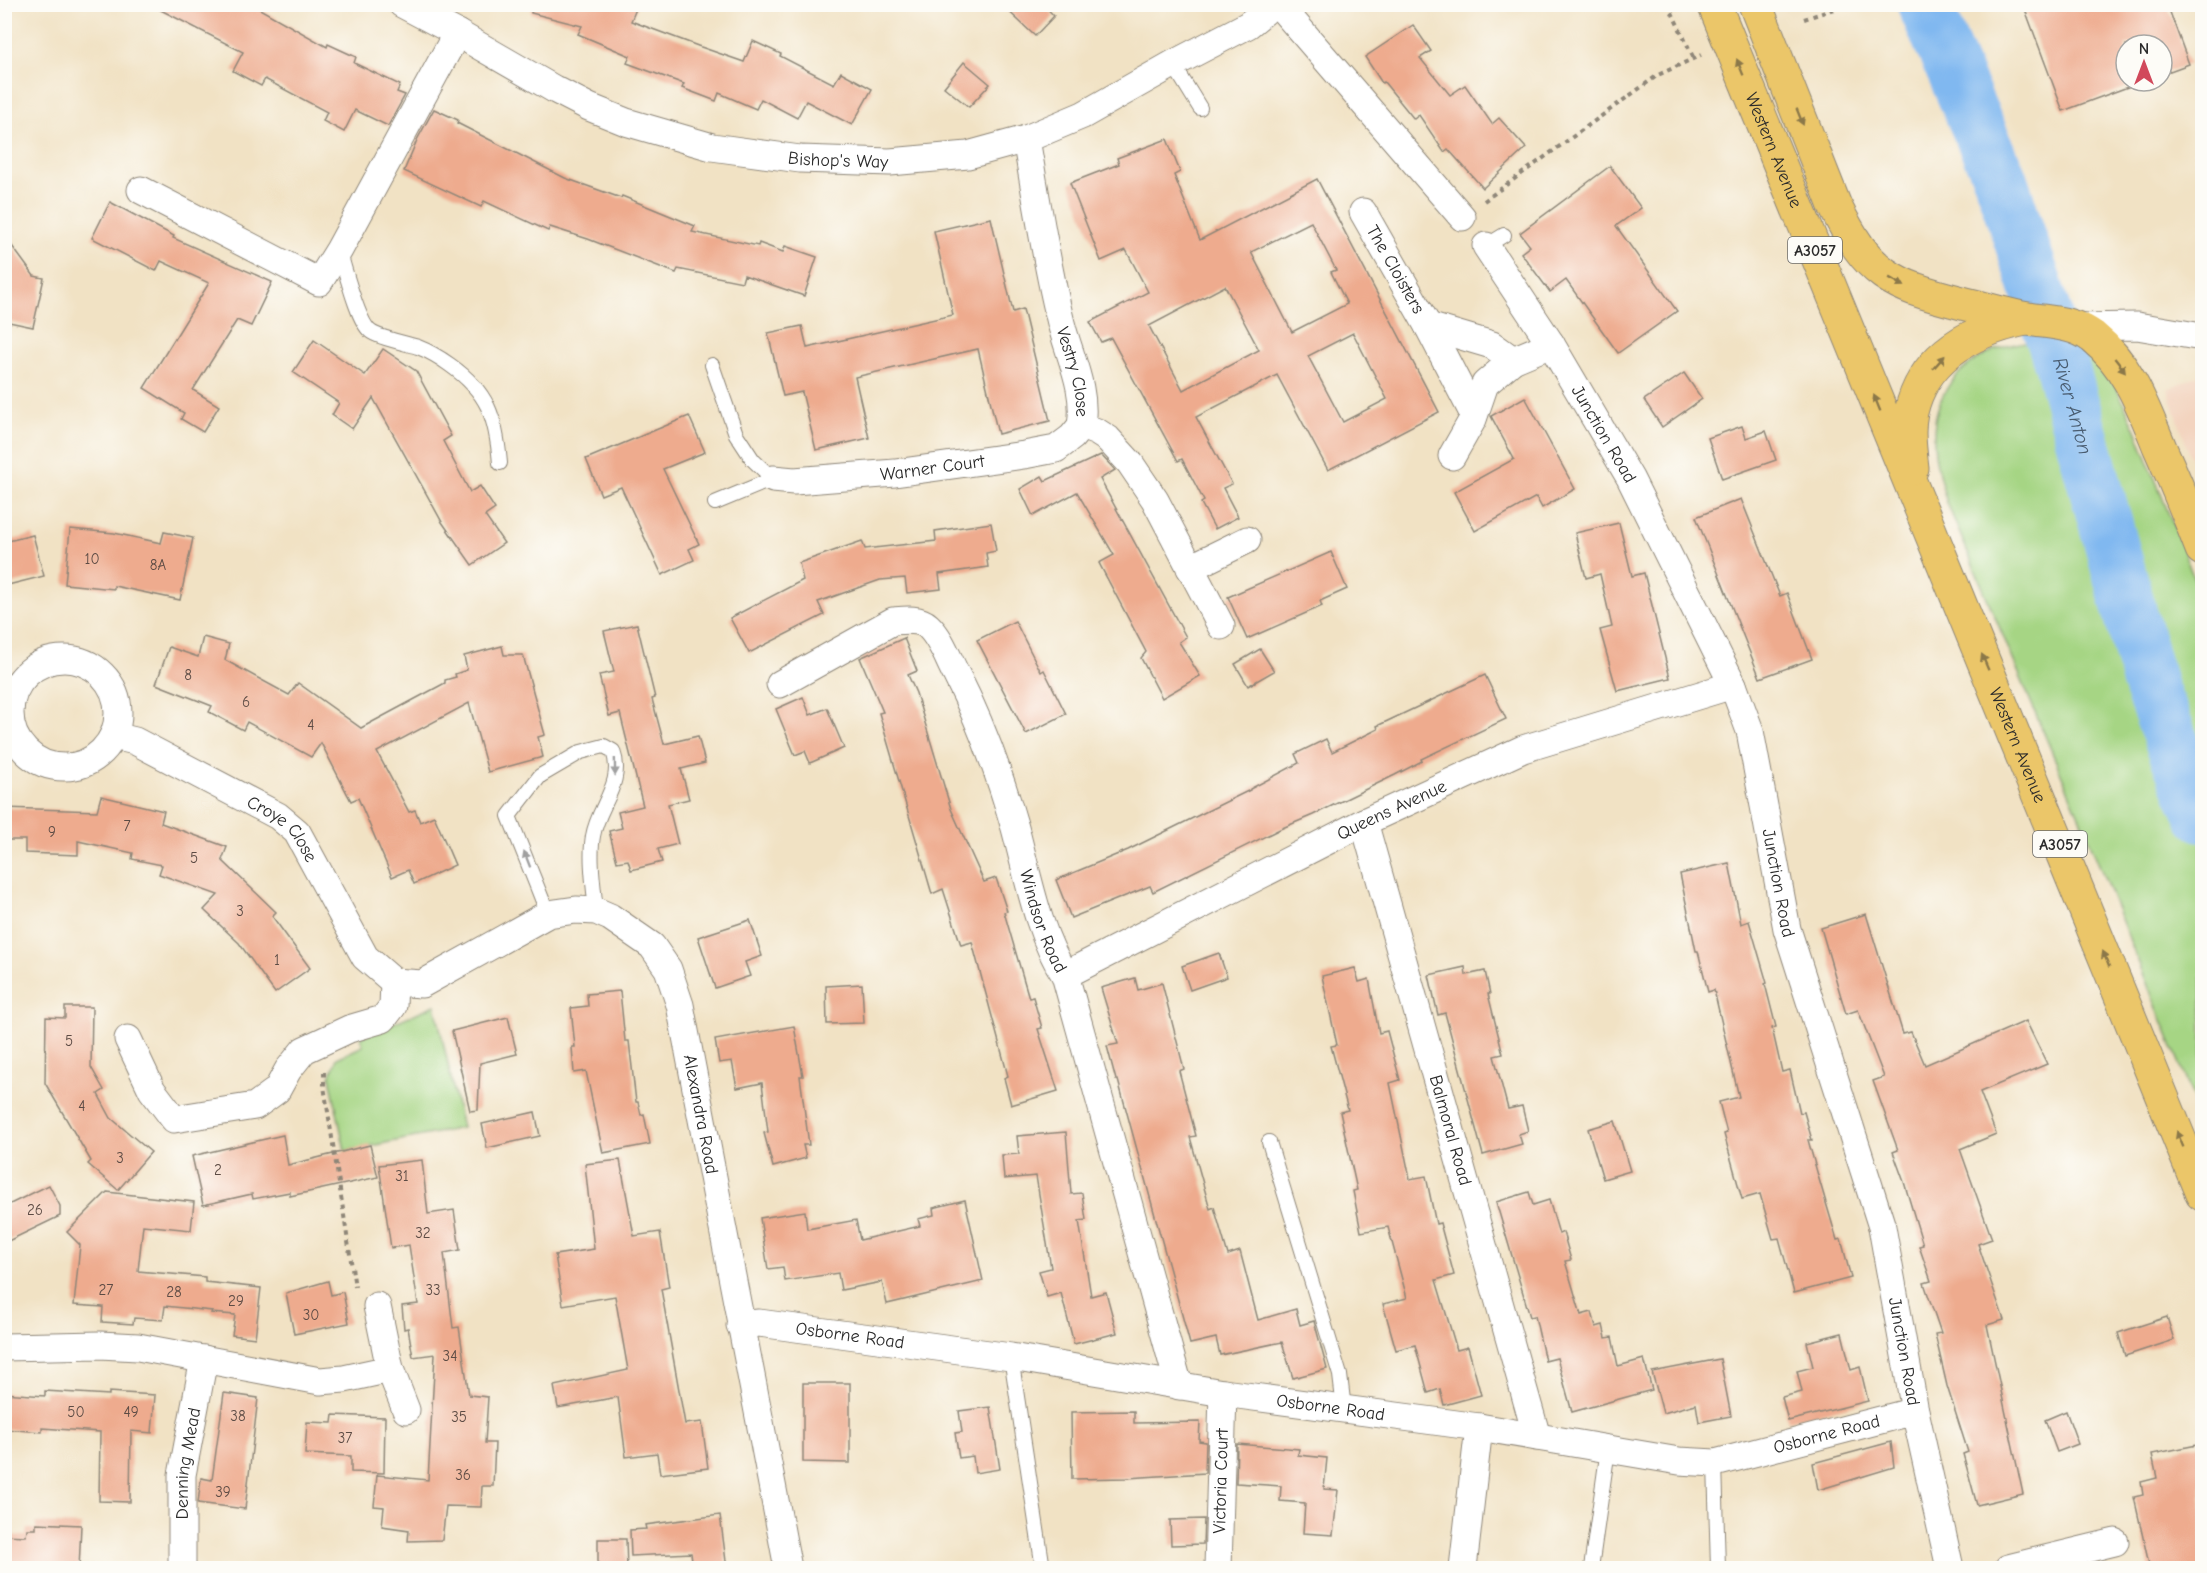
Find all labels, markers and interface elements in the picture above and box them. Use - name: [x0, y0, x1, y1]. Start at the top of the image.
- north arrow: [2114, 33, 2174, 93]
- text: N: [2139, 40, 2149, 58]
- one-way arrow: [1735, 58, 1744, 76]
- street label: Western Avenue: [1741, 90, 1806, 211]
- one-way arrow: [1795, 109, 1805, 127]
- street label: Bishop's Way: [787, 147, 890, 173]
- street label: The Cloisters: [1362, 222, 1429, 318]
- road number: A3057: [1788, 237, 1842, 263]
- one-way arrow: [1889, 277, 1906, 287]
- street label: Vestry Close: [1052, 325, 1092, 417]
- water label: River Anton: [2048, 354, 2097, 457]
- one-way arrow: [1932, 355, 1945, 370]
- one-way arrow: [2114, 358, 2126, 373]
- street label: Junction Road: [1567, 382, 1641, 487]
- one-way arrow: [1872, 394, 1882, 412]
- street label: Warner Court: [879, 451, 987, 485]
- house number: 10: [84, 550, 100, 568]
- house number: 8A: [150, 556, 166, 574]
- one-way arrow: [1980, 653, 1989, 671]
- house number: 8: [184, 666, 192, 684]
- street label: Western Avenue: [1984, 685, 2050, 806]
- house number: 6: [242, 693, 250, 711]
- house number: 4: [307, 716, 315, 734]
- one-way arrow: [610, 757, 620, 776]
- street label: Queens Avenue: [1334, 776, 1450, 845]
- street label: Croye Close: [243, 792, 321, 866]
- house number: 7: [123, 817, 131, 835]
- house number: 9: [48, 823, 56, 841]
- street label: Junction Road: [1758, 827, 1799, 940]
- road number: A3057: [2033, 831, 2087, 857]
- house number: 5: [190, 849, 198, 867]
- one-way arrow: [522, 850, 532, 868]
- street label: Windsor Road: [1015, 867, 1071, 977]
- house number: 3: [236, 902, 244, 920]
- one-way arrow: [2101, 950, 2110, 968]
- house number: 1: [274, 951, 280, 969]
- house number: 5: [65, 1032, 73, 1050]
- street label: Alexandra Road: [679, 1053, 722, 1176]
- street label: Balmoral Road: [1425, 1073, 1476, 1188]
- house number: 4: [78, 1097, 86, 1115]
- one-way arrow: [2175, 1130, 2185, 1148]
- house number: 3: [116, 1149, 124, 1167]
- house number: 2: [214, 1161, 222, 1179]
- house number: 31: [395, 1167, 409, 1185]
- house number: 26: [27, 1201, 43, 1219]
- house number: 32: [415, 1224, 431, 1242]
- house number: 27: [99, 1281, 113, 1299]
- house number: 33: [425, 1281, 441, 1299]
- house number: 28: [166, 1283, 182, 1301]
- house number: 29: [228, 1292, 244, 1310]
- street label: Junction Road: [1884, 1296, 1924, 1407]
- house number: 30: [303, 1306, 319, 1324]
- street label: Osborne Road: [794, 1318, 906, 1353]
- house number: 34: [443, 1347, 457, 1365]
- street label: Osborne Road: [1275, 1390, 1386, 1425]
- house number: 50: [67, 1403, 85, 1421]
- house number: 49: [123, 1403, 139, 1421]
- street label: Denning Mead: [172, 1406, 206, 1519]
- house number: 38: [230, 1407, 246, 1425]
- house number: 35: [451, 1408, 467, 1426]
- street label: Osborne Road: [1771, 1411, 1882, 1458]
- street label: Victoria Court: [1209, 1427, 1233, 1534]
- house number: 37: [338, 1429, 352, 1447]
- house number: 36: [455, 1466, 471, 1484]
- house number: 39: [215, 1483, 231, 1501]

